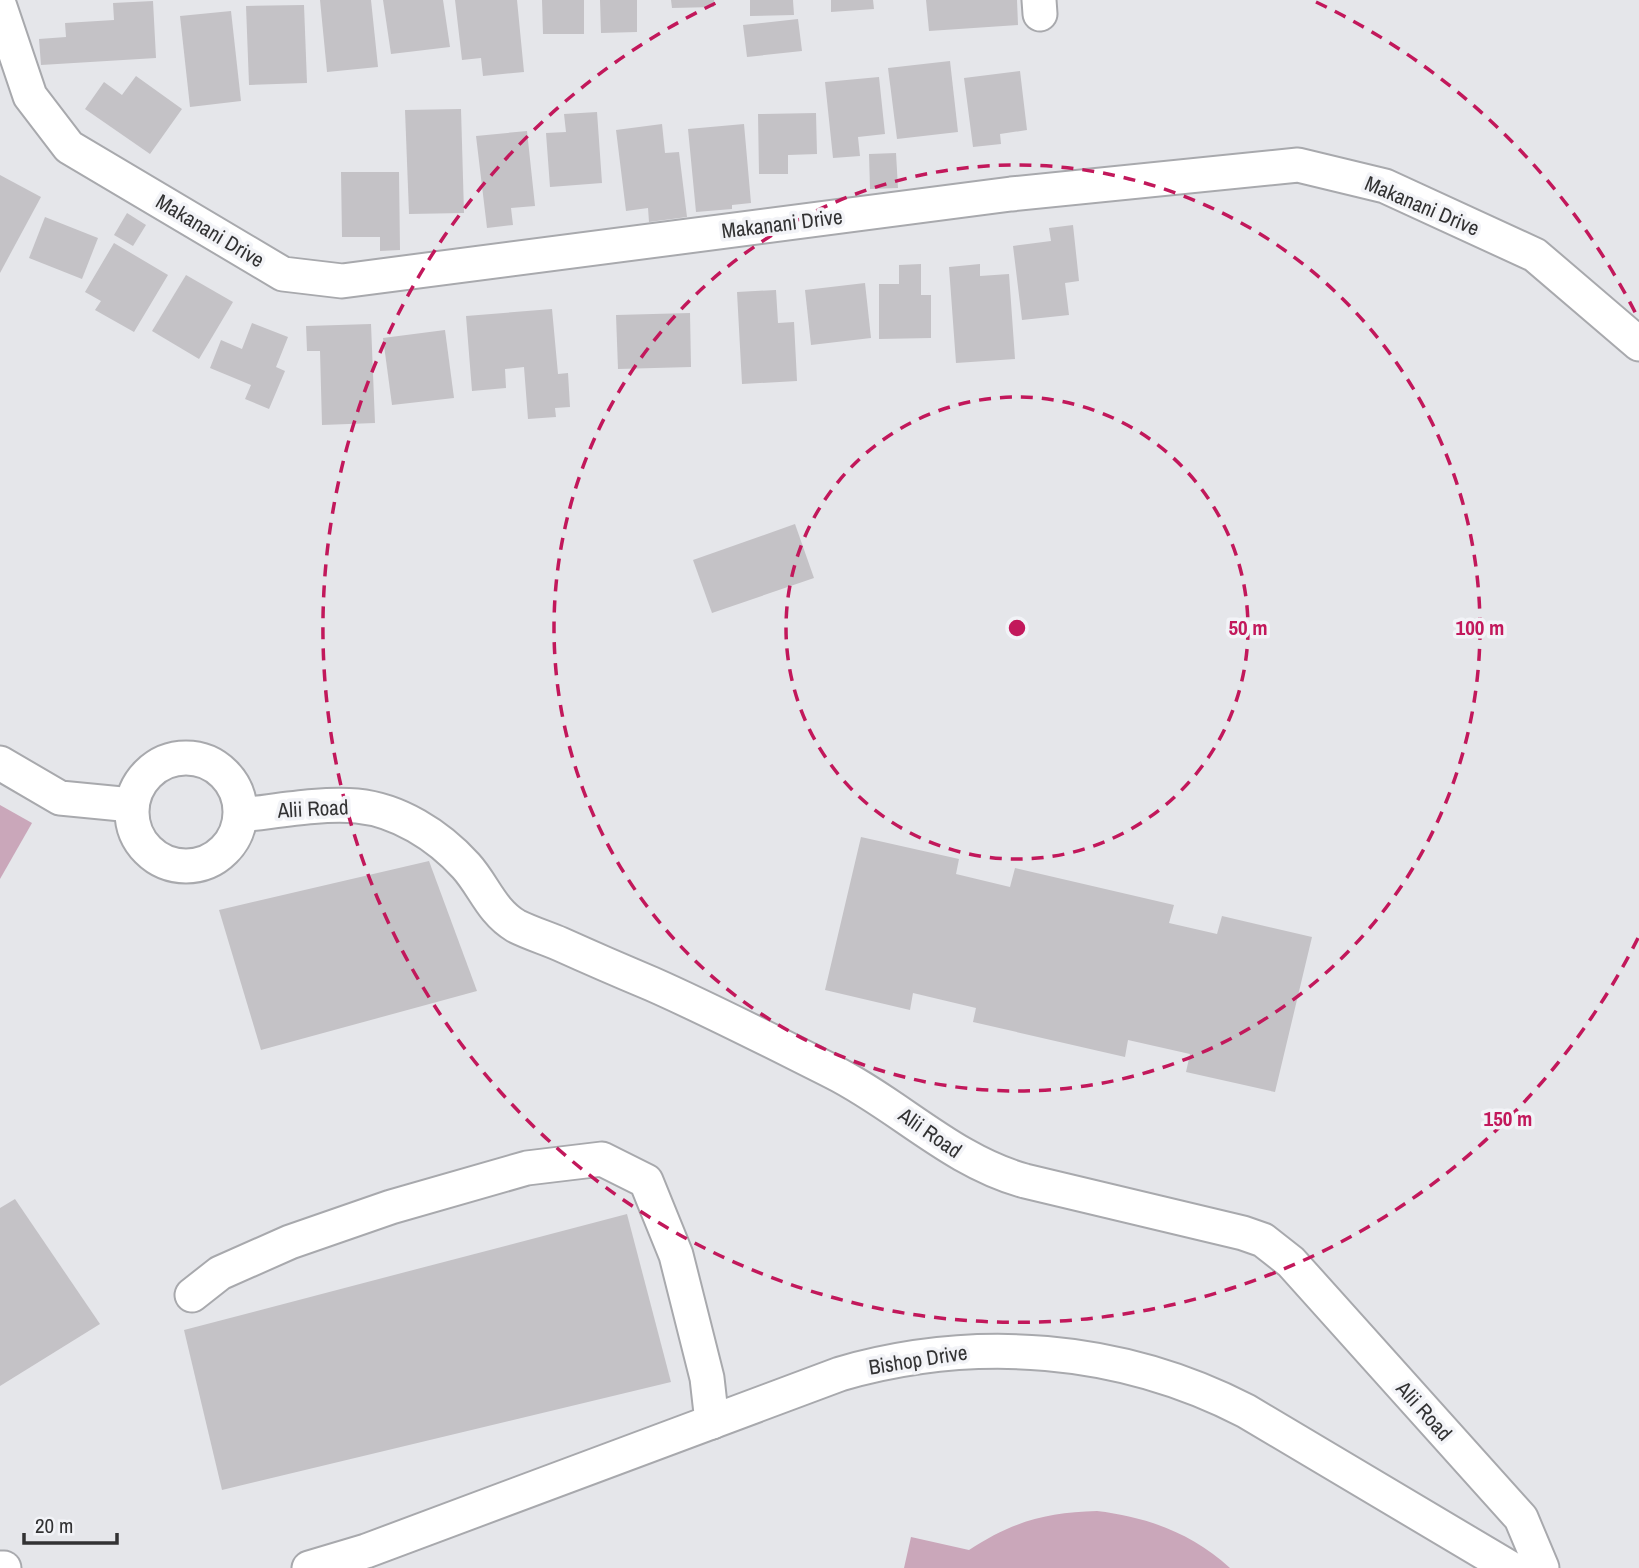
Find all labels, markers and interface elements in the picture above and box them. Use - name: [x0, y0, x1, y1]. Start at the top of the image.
- street label: Makanani Drive: [1361, 168, 1484, 243]
- street label: Makanani Drive: [151, 187, 270, 274]
- street label: Makanani Drive: [720, 202, 844, 245]
- text: 50 m: [1228, 613, 1268, 642]
- text: 100 m: [1456, 613, 1504, 642]
- centre of rings: [1005, 616, 1029, 640]
- street label: Alii Road: [276, 792, 349, 825]
- street label: Alii Road: [892, 1100, 968, 1165]
- text: 150 m: [1484, 1104, 1532, 1133]
- street label: Bishop Drive: [866, 1337, 969, 1382]
- street label: Alii Road: [1389, 1374, 1459, 1447]
- scale bar: [24, 1502, 117, 1546]
- text: 20 m: [35, 1511, 73, 1540]

